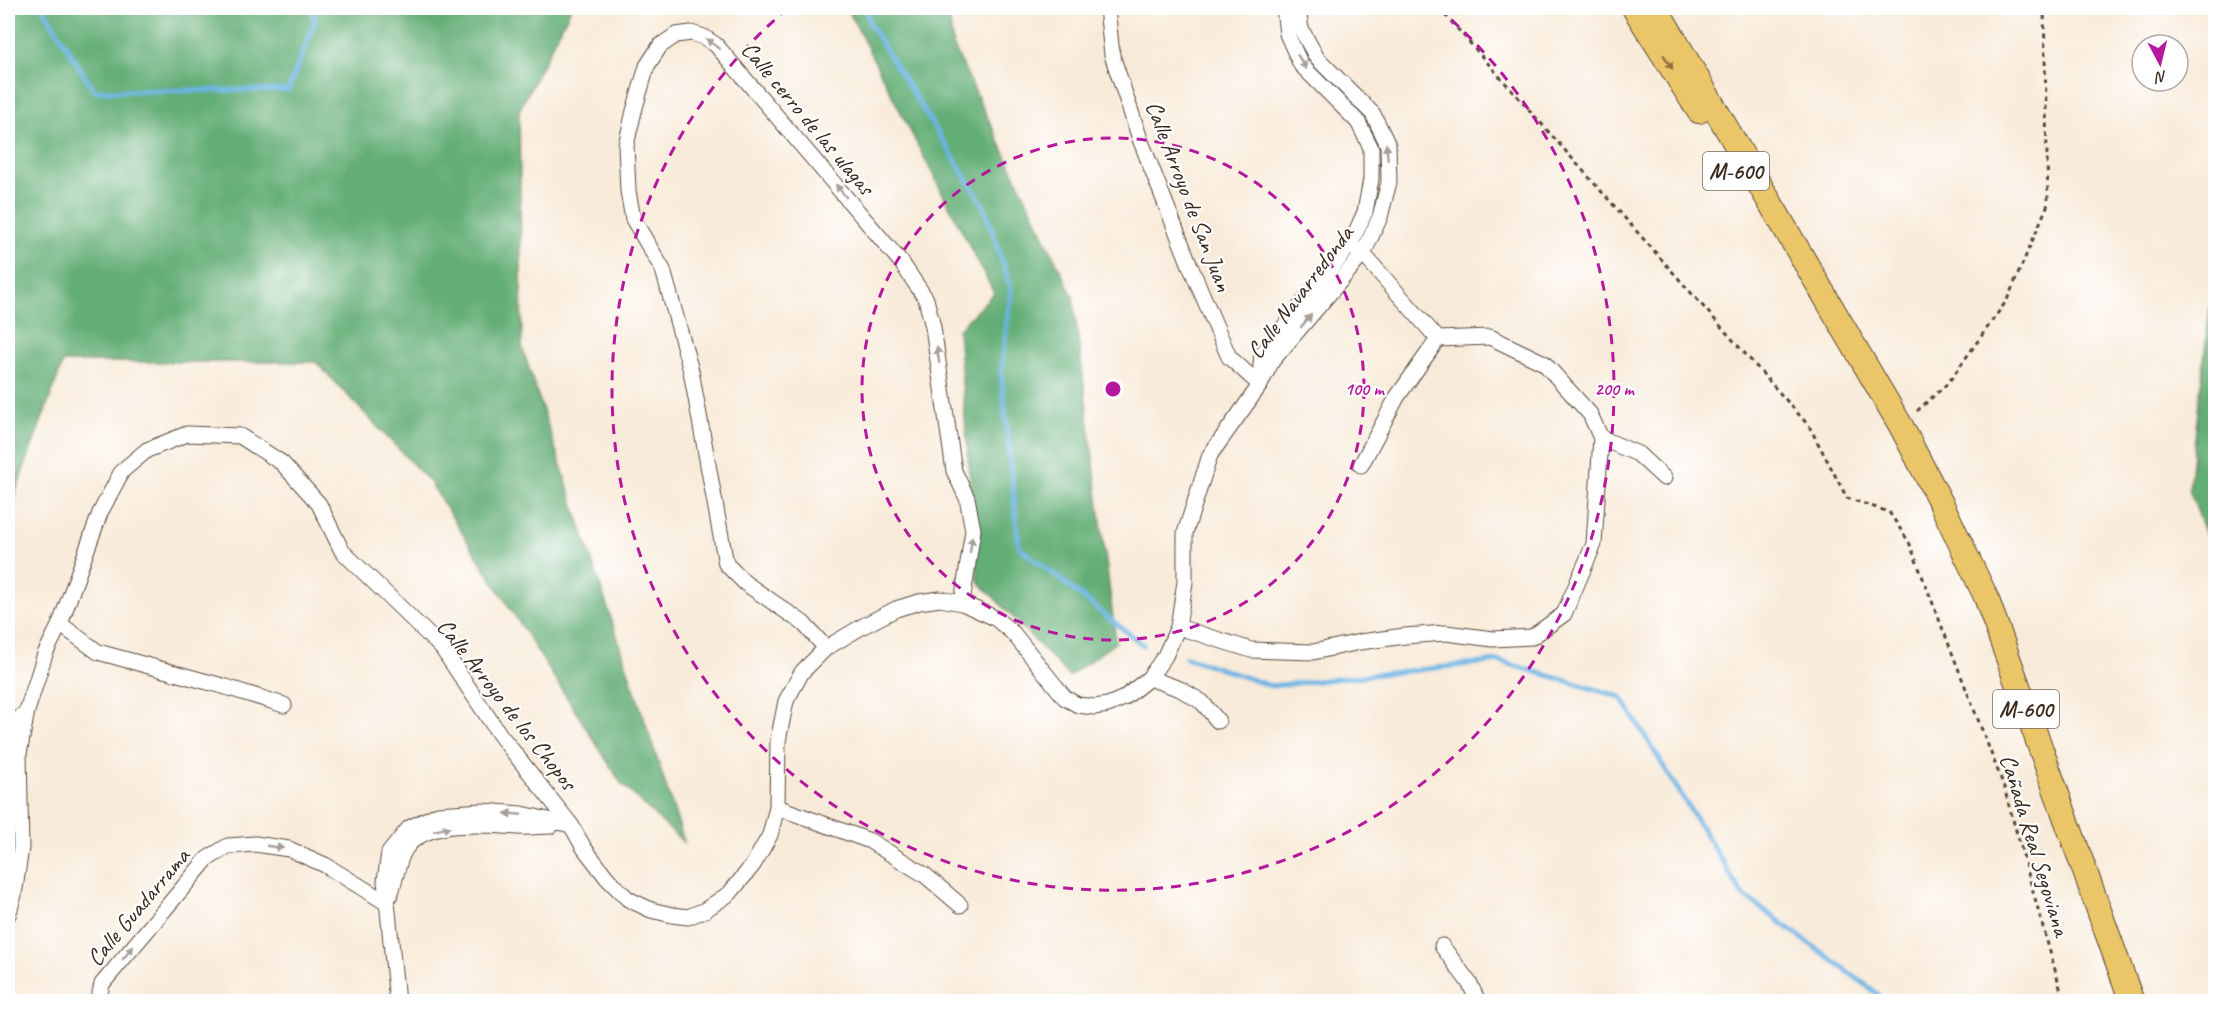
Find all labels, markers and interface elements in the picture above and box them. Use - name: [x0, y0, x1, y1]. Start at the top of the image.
- north arrow: [2130, 33, 2190, 93]
- street label: Calle cerro de las ulagas: [735, 35, 882, 203]
- one-way arrow: [705, 38, 721, 51]
- one-way arrow: [1296, 54, 1307, 70]
- one-way arrow: [1662, 54, 1674, 70]
- text: N: [2153, 66, 2168, 88]
- street label: Calle Arroyo de San Juan: [1139, 97, 1239, 296]
- one-way arrow: [1382, 142, 1392, 161]
- road number: M-600: [1703, 152, 1769, 190]
- one-way arrow: [835, 183, 848, 198]
- street label: Calle Navarredonda: [1240, 218, 1361, 365]
- one-way arrow: [1299, 314, 1312, 329]
- one-way arrow: [933, 345, 942, 364]
- text: 100 m: [1345, 378, 1385, 400]
- text: 200 m: [1595, 378, 1635, 400]
- centre of rings: [1103, 379, 1123, 399]
- one-way arrow: [967, 535, 976, 554]
- street label: Calle Arroyo de los Chopos: [431, 612, 585, 797]
- road number: M-600: [1993, 690, 2059, 728]
- street label: Cañada Real Segoviana: [1993, 751, 2077, 941]
- one-way arrow: [504, 809, 523, 819]
- one-way arrow: [433, 823, 451, 833]
- street label: Calle Guadarrama: [80, 841, 197, 972]
- one-way arrow: [266, 843, 285, 852]
- one-way arrow: [122, 945, 135, 961]

